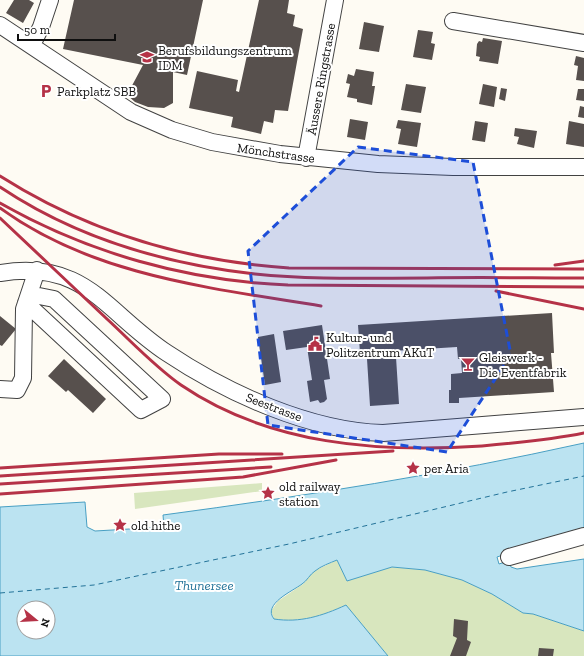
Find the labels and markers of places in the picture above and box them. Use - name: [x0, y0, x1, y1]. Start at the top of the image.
- place label: Berufsbildungszentrum IDM: [158, 43, 292, 73]
- school or university icon: Berufsbildungszentrum IDM: [139, 49, 155, 65]
- parking icon: Parkplatz SBB: [38, 83, 54, 99]
- place label: Parkplatz SBB: [57, 84, 136, 99]
- place label: Kultur- und Politzentrum AKuT: [326, 330, 434, 360]
- public building icon: Kultur- und Politzentrum AKuT: [307, 336, 323, 352]
- place label: Gleiswerk - Die Eventfabrik: [479, 350, 567, 380]
- bar icon: Gleiswerk - Die Eventfabrik: [460, 356, 476, 372]
- place icon: per Aria: [405, 460, 421, 476]
- place label: per Aria: [424, 461, 470, 476]
- place label: old railway station: [279, 479, 341, 509]
- place icon: old railway station: [260, 485, 276, 501]
- place icon: old hithe: [112, 517, 128, 533]
- place label: old hithe: [131, 518, 180, 533]

